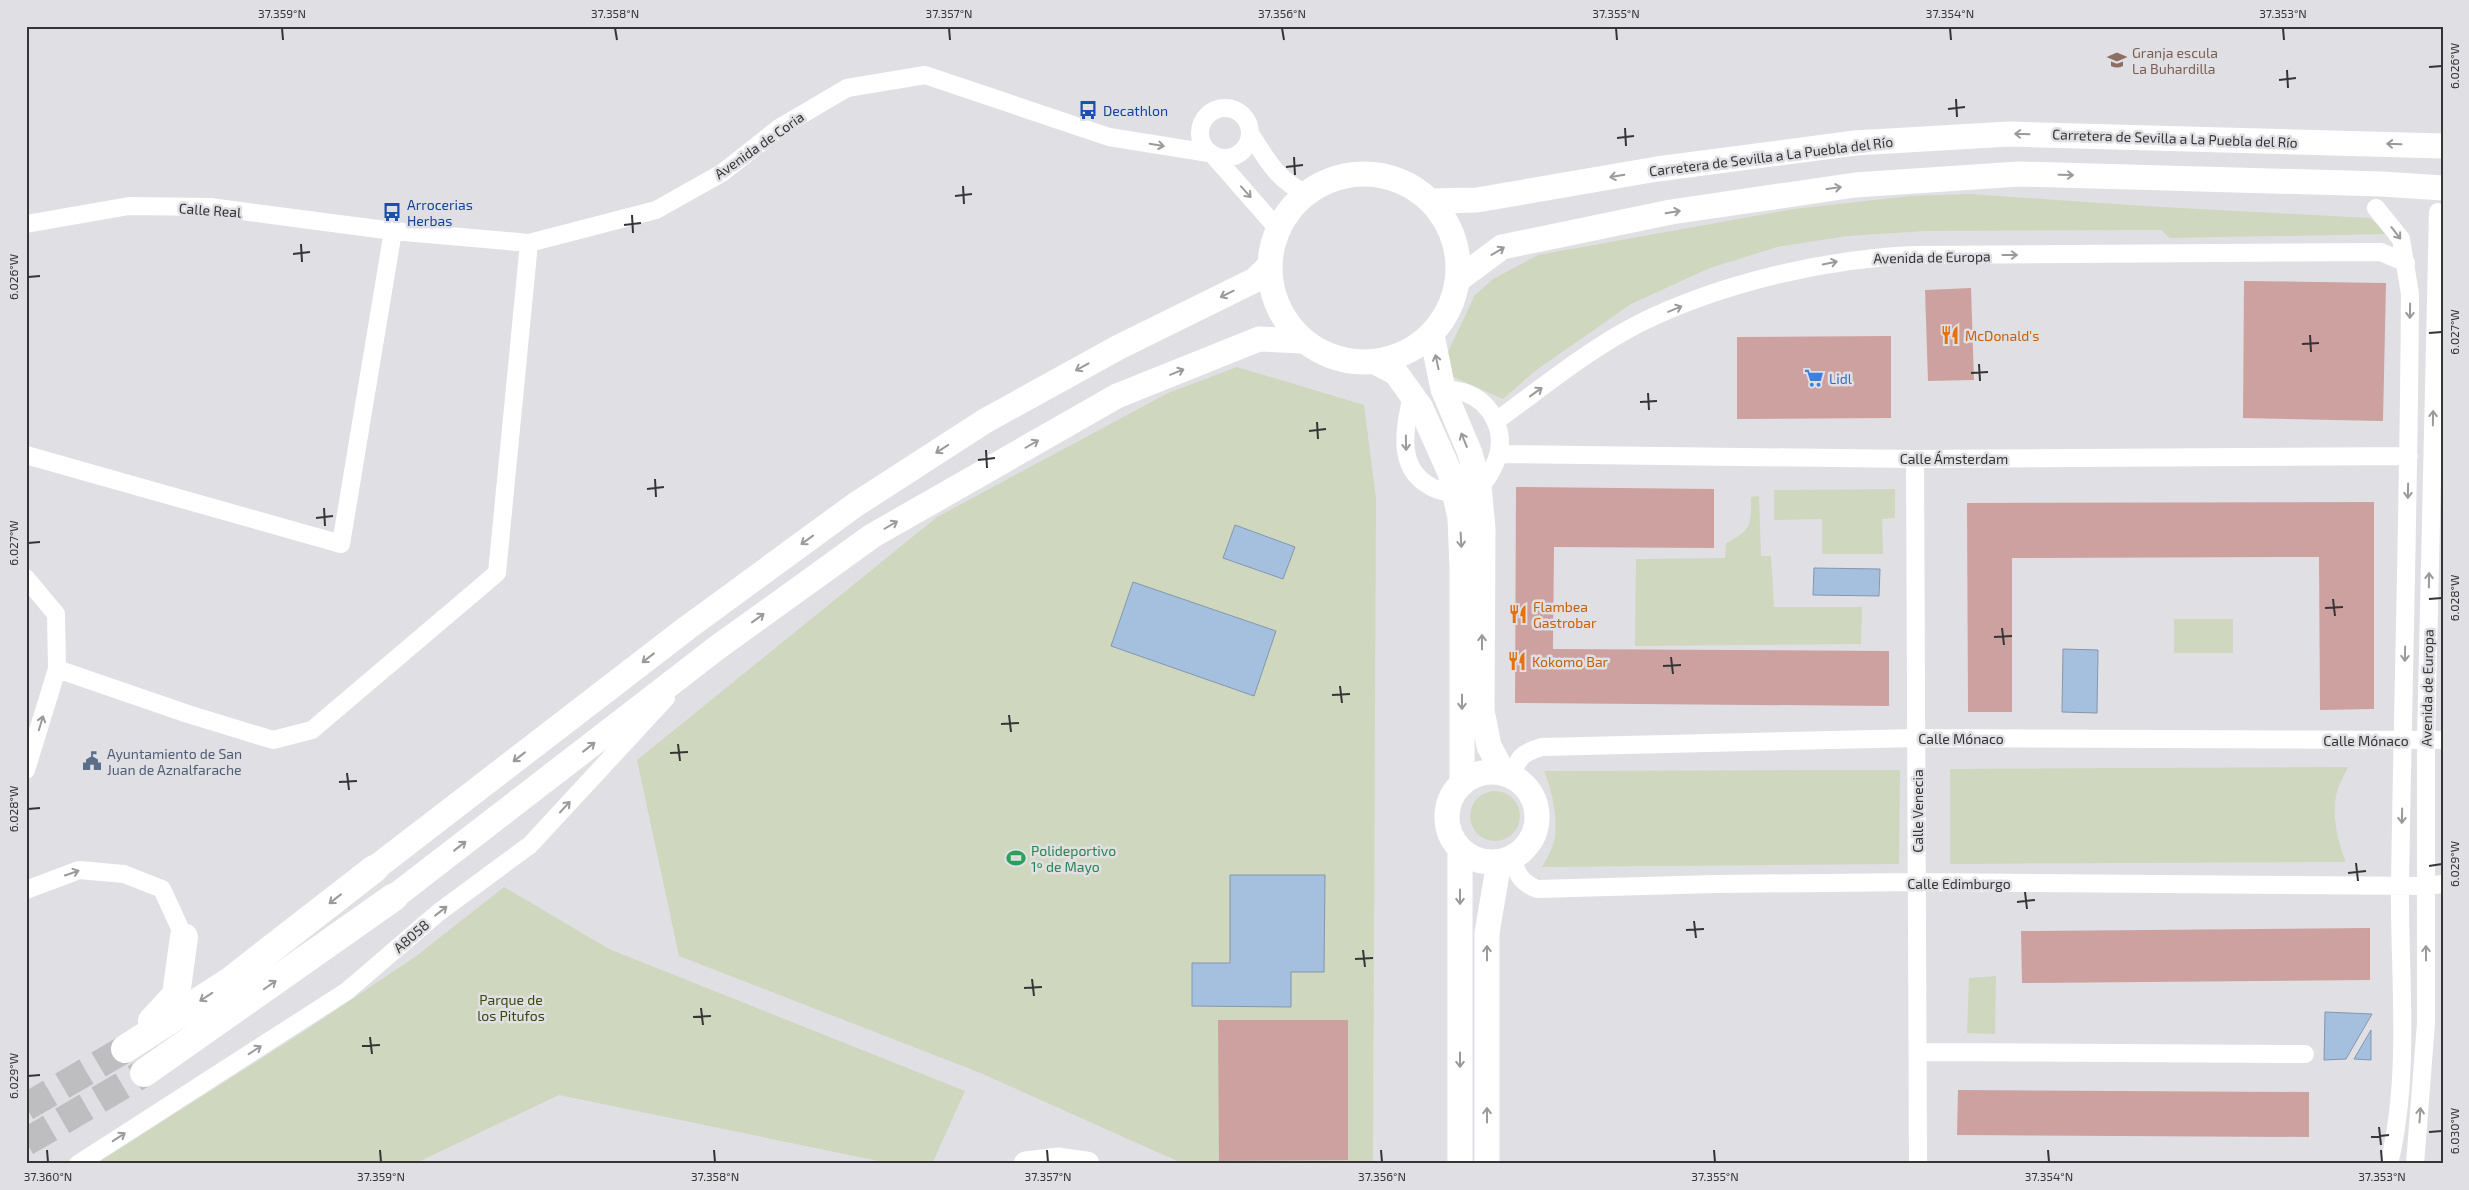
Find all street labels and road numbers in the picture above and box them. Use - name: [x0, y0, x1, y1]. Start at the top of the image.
- street label: Avenida de Coria: [711, 108, 807, 182]
- street label: Carretera de Sevilla a La Puebla del Río: [2052, 125, 2298, 151]
- street label: Carretera de Sevilla a La Puebla del Río: [1648, 133, 1894, 179]
- street label: Calle Real: [178, 199, 243, 221]
- street label: Avenida de Europa: [1873, 247, 1991, 267]
- street label: Calle Ámsterdam: [1900, 450, 2008, 467]
- street label: Avenida de Europa: [2417, 629, 2437, 747]
- street label: Calle Mónaco: [1918, 730, 2004, 747]
- street label: Calle Mónaco: [2323, 732, 2409, 749]
- street label: Calle Venecia: [1909, 769, 1926, 853]
- street label: Calle Edimburgo: [1907, 875, 2011, 892]
- street label: A8058: [390, 916, 432, 956]

